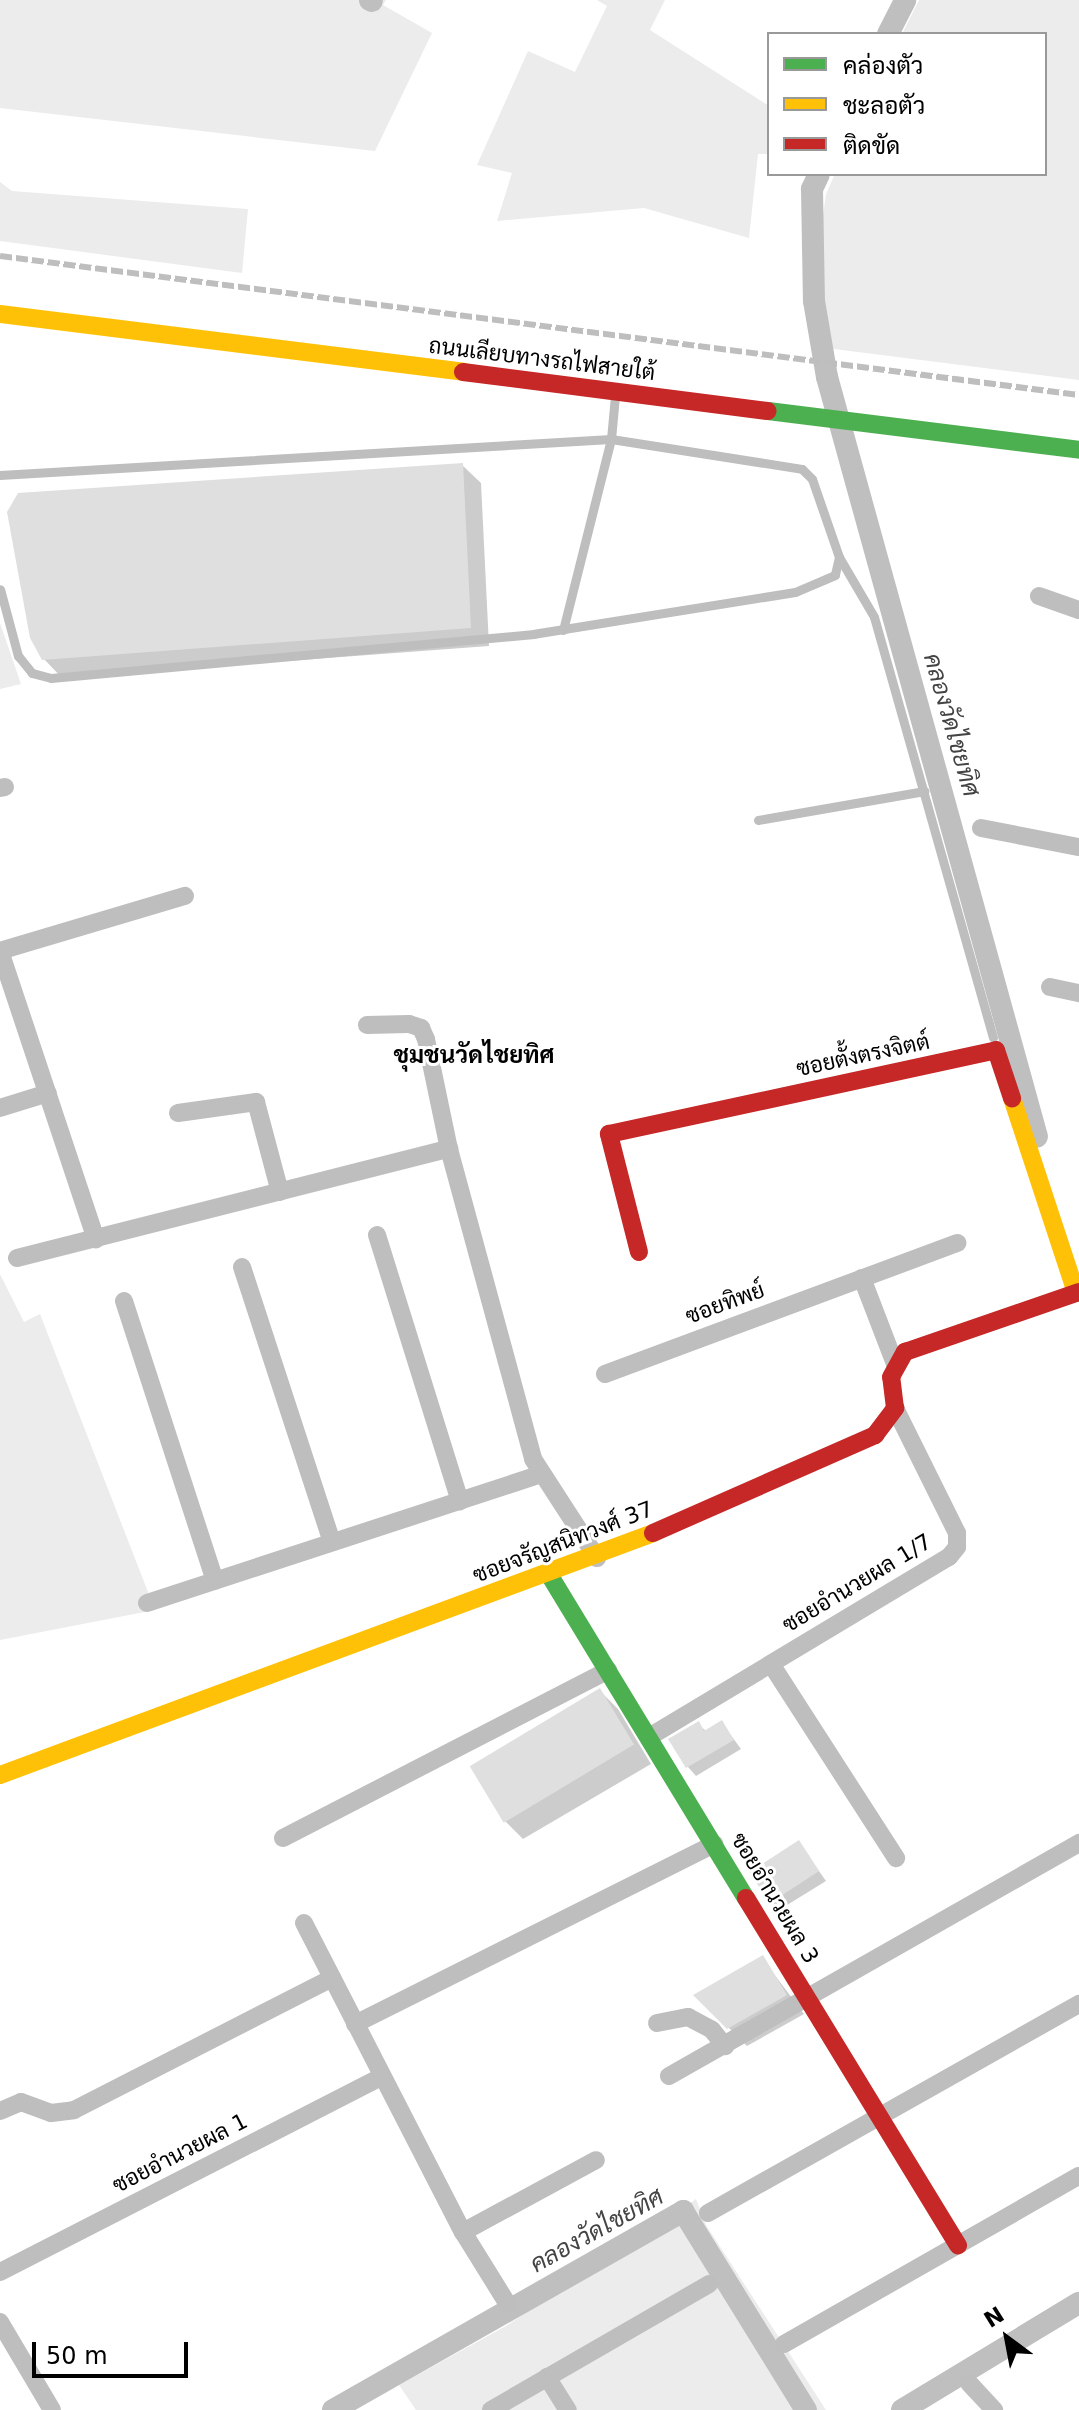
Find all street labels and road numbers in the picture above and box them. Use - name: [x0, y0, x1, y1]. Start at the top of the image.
- street label: ถนนเลียบทางรถไฟสายใต้: [427, 332, 657, 386]
- street label: ซอยตั้งตรงจิตต์: [794, 1028, 932, 1082]
- street label: ซอยทิพย์: [682, 1277, 768, 1329]
- street label: ซอยจรัญสนิทวงศ์ 37: [469, 1495, 657, 1589]
- street label: ซอยอำนวยผล 1/7: [778, 1528, 936, 1638]
- street label: ซอยอำนวยผล 3: [726, 1828, 824, 1968]
- street label: ซอยอำนวยผล 1: [108, 2108, 252, 2198]

